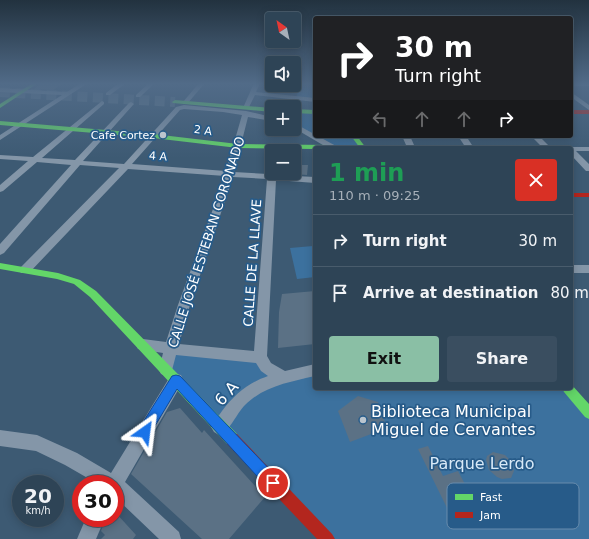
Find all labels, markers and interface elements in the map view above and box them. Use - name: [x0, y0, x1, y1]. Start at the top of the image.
- north arrow: [265, 12, 301, 48]
- map controls: [265, 12, 301, 180]
- text: 30 m: [395, 31, 473, 64]
- icon: right: [329, 32, 381, 84]
- button: sound: [265, 56, 301, 92]
- text: Turn right: [395, 65, 481, 86]
- button: +: [265, 100, 301, 136]
- icon: left: [369, 108, 391, 130]
- icon: ahead: [411, 108, 433, 130]
- icon: ahead: [453, 108, 475, 130]
- icon: right: [495, 108, 517, 130]
- street label: 2 A: [193, 123, 213, 138]
- place label: Cafe Cortez: [91, 129, 155, 142]
- marker: Cafe Cortez: [158, 130, 168, 140]
- street label: CALLE JOSÉ ESTEBAN CORONADO: [165, 135, 248, 350]
- button: −: [265, 144, 301, 180]
- street label: 4 A: [149, 149, 168, 164]
- text: 1 min: [329, 159, 404, 187]
- button: close: [515, 159, 557, 201]
- text: 110 m · 09:25: [329, 188, 420, 203]
- street label: CALLE DE LA LLAVE: [241, 199, 264, 327]
- icon: right: [329, 230, 351, 252]
- text: Turn right: [363, 232, 447, 250]
- text: 30 m: [519, 232, 557, 250]
- icon: arrive: [329, 282, 351, 304]
- text: Arrive at destination: [363, 284, 538, 302]
- text: 80 m: [550, 284, 589, 302]
- button: Exit: [329, 336, 439, 382]
- button: Share: [447, 336, 557, 382]
- street label: 6 A: [211, 377, 242, 409]
- place label: Biblioteca Municipal Miguel de Cervantes: [371, 402, 535, 439]
- position arrow: [124, 411, 166, 453]
- marker: Biblioteca Municipal Miguel de Cervantes: [358, 415, 368, 425]
- park label: Parque Lerdo: [430, 454, 534, 473]
- pin: [256, 466, 290, 500]
- icon: arrive: [262, 472, 284, 494]
- speed limit sign: 30: [72, 475, 124, 527]
- legend: [447, 483, 579, 529]
- text: 20: [24, 484, 52, 508]
- text: Fast: [480, 491, 503, 504]
- text: km/h: [25, 505, 51, 516]
- text: Jam: [479, 509, 501, 522]

